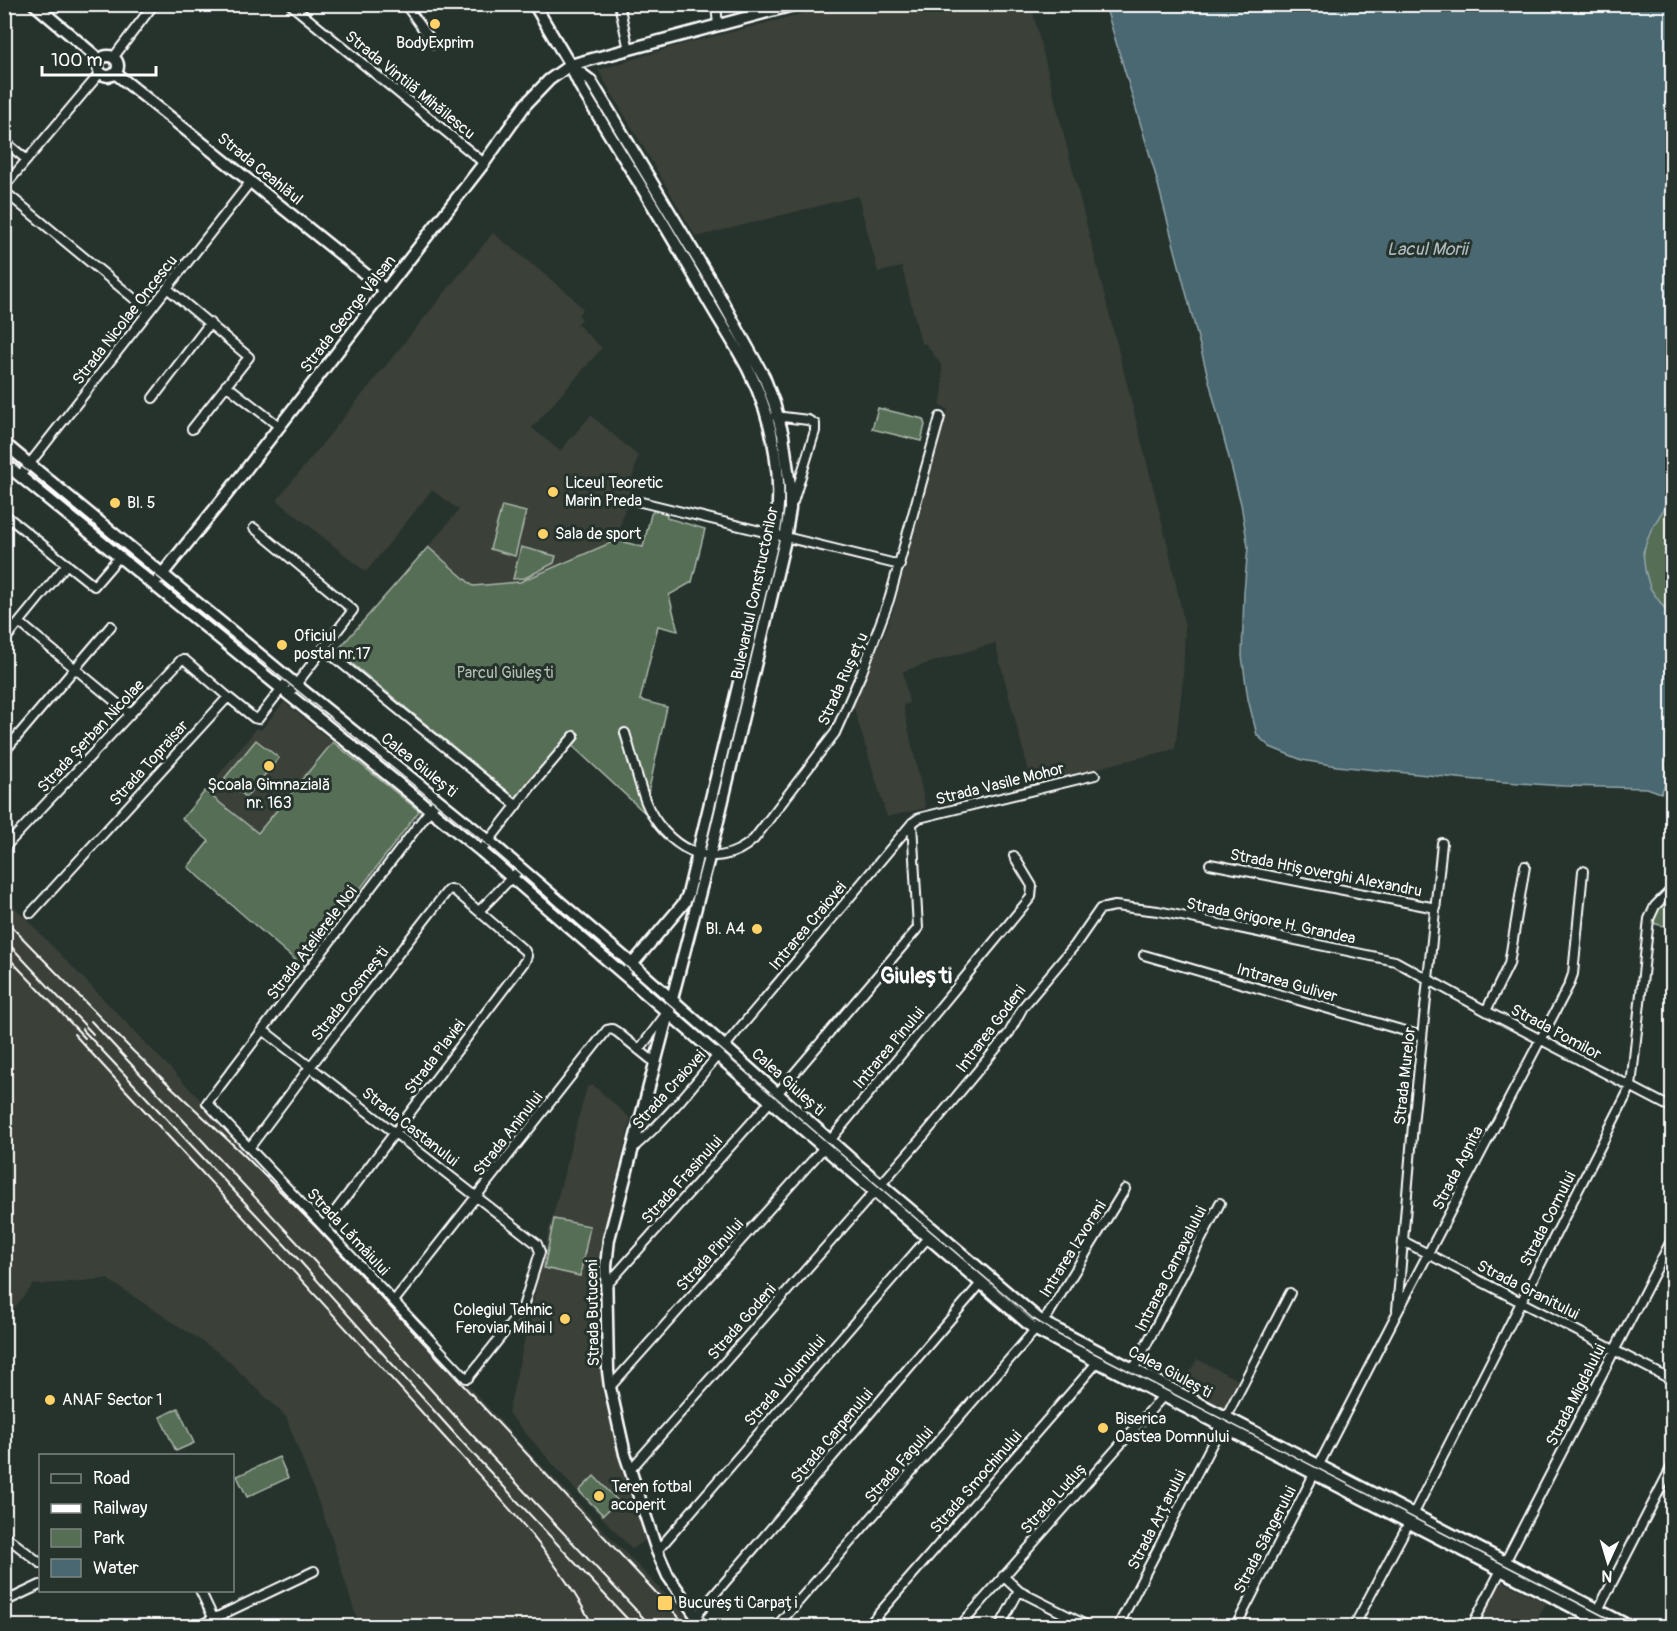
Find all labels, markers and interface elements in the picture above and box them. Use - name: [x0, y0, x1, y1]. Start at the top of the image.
- marker: BodyExprim: [428, 17, 442, 31]
- street label: Strada Vintilă Mihăilescu: [341, 26, 479, 144]
- place label: BodyExprim: [396, 33, 474, 53]
- scale bar: [42, 39, 156, 77]
- text: 100 m: [51, 49, 103, 72]
- street label: Strada Ceahlăul: [213, 128, 307, 210]
- water label: Lacul Morii: [1387, 238, 1470, 261]
- street label: Strada Nicolae Oncescu: [68, 251, 182, 389]
- street label: Strada George Vâlsan: [296, 251, 400, 377]
- place label: Liceul Teoretic Marin Preda: [565, 473, 663, 511]
- marker: Liceul Teoretic Marin Preda: [546, 485, 560, 499]
- place label: Bl. 5: [127, 493, 156, 513]
- marker: Bl. 5: [108, 496, 122, 510]
- street label: Bulevardul Constructorilor: [727, 504, 783, 681]
- place label: Sala de sport: [555, 524, 642, 544]
- marker: Sala de sport: [536, 527, 550, 541]
- place label: Oficiul postal nr.17: [294, 626, 371, 664]
- street label: Strada Rușețu: [813, 629, 873, 729]
- marker: Oficiul postal nr.17: [275, 638, 289, 652]
- park label: Parcul Giulești: [457, 663, 554, 683]
- street label: Strada Șerban Nicolae: [33, 675, 149, 797]
- street label: Strada Topraisar: [105, 716, 193, 810]
- street label: Calea Giulești: [377, 728, 461, 802]
- street label: Strada Vasile Mohor: [934, 758, 1067, 810]
- marker: Şcoala Gimnazială nr. 163: [262, 759, 276, 773]
- place label: Şcoala Gimnazială nr. 163: [208, 775, 330, 813]
- street label: Strada Hrișoverghi Alexandru: [1228, 845, 1424, 901]
- street label: Intrarea Craiovei: [765, 877, 851, 974]
- street label: Strada Atelierele Noi: [263, 882, 361, 1004]
- street label: Strada Grigore H. Grandea: [1185, 893, 1357, 949]
- place label: Bl. A4: [705, 919, 745, 939]
- marker: Bl. A4: [750, 922, 764, 936]
- street label: Strada Cosmești: [307, 943, 393, 1045]
- street label: Intrarea Guliver: [1234, 959, 1340, 1007]
- district label: Giulești: [880, 962, 952, 990]
- street label: Intrarea Godeni: [952, 981, 1030, 1077]
- street label: Strada Pomilor: [1507, 1000, 1605, 1064]
- street label: Intrarea Pinului: [849, 1003, 929, 1093]
- street label: Strada Plaviei: [400, 1016, 470, 1098]
- street label: Strada Murelor: [1390, 1026, 1420, 1126]
- street label: Calea Giulești: [747, 1044, 829, 1120]
- street label: Strada Craiovei: [628, 1046, 710, 1134]
- street label: Strada Castanului: [358, 1083, 463, 1171]
- street label: Strada Aninului: [469, 1088, 547, 1180]
- street label: Strada Agnita: [1428, 1123, 1488, 1213]
- street label: Strada Frasinului: [637, 1132, 727, 1228]
- street label: Strada Cornului: [1516, 1168, 1581, 1270]
- street label: Strada Lămâiului: [302, 1184, 394, 1280]
- street label: Intrarea Izvorani: [1035, 1197, 1111, 1301]
- street label: Intrarea Carnavalului: [1131, 1203, 1211, 1335]
- street label: Strada Pinului: [672, 1214, 748, 1296]
- street label: Strada Granitului: [1474, 1256, 1583, 1324]
- street label: Strada Butuceni: [582, 1259, 604, 1367]
- street label: Strada Godeni: [703, 1280, 781, 1364]
- place label: Colegiul Tehnic Feroviar Mihai I: [453, 1300, 553, 1338]
- marker: Colegiul Tehnic Feroviar Mihai I: [558, 1312, 572, 1326]
- street label: Strada Volumului: [740, 1331, 830, 1431]
- street label: Strada Migdalului: [1542, 1340, 1610, 1449]
- street label: Calea Giulești: [1125, 1342, 1215, 1402]
- street label: Strada Carpenului: [787, 1384, 878, 1487]
- place label: ANAF Sector 1: [62, 1390, 163, 1410]
- marker: ANAF Sector 1: [43, 1393, 57, 1407]
- place label: Biserica Oastea Domnului: [1115, 1409, 1229, 1447]
- marker: Biserica Oastea Domnului: [1096, 1421, 1110, 1435]
- street label: Strada Fagului: [860, 1423, 938, 1507]
- street label: Strada Smochinului: [926, 1426, 1026, 1538]
- legend: [39, 1454, 234, 1592]
- street label: Strada Luduș: [1016, 1458, 1092, 1538]
- text: Road: [93, 1467, 130, 1490]
- street label: Strada Arțarului: [1123, 1467, 1191, 1573]
- place label: Teren fotbal acoperit: [611, 1477, 692, 1515]
- street label: Strada Sângerului: [1229, 1483, 1301, 1597]
- marker: Teren fotbal acoperit: [592, 1489, 606, 1503]
- text: Railway: [93, 1497, 148, 1520]
- text: Park: [93, 1527, 125, 1550]
- north arrow: [1578, 1532, 1638, 1592]
- text: Water: [93, 1557, 139, 1580]
- text: N: [1601, 1566, 1613, 1586]
- place label: București Carpați: [678, 1593, 798, 1613]
- marker: București Carpați: [656, 1594, 674, 1612]

